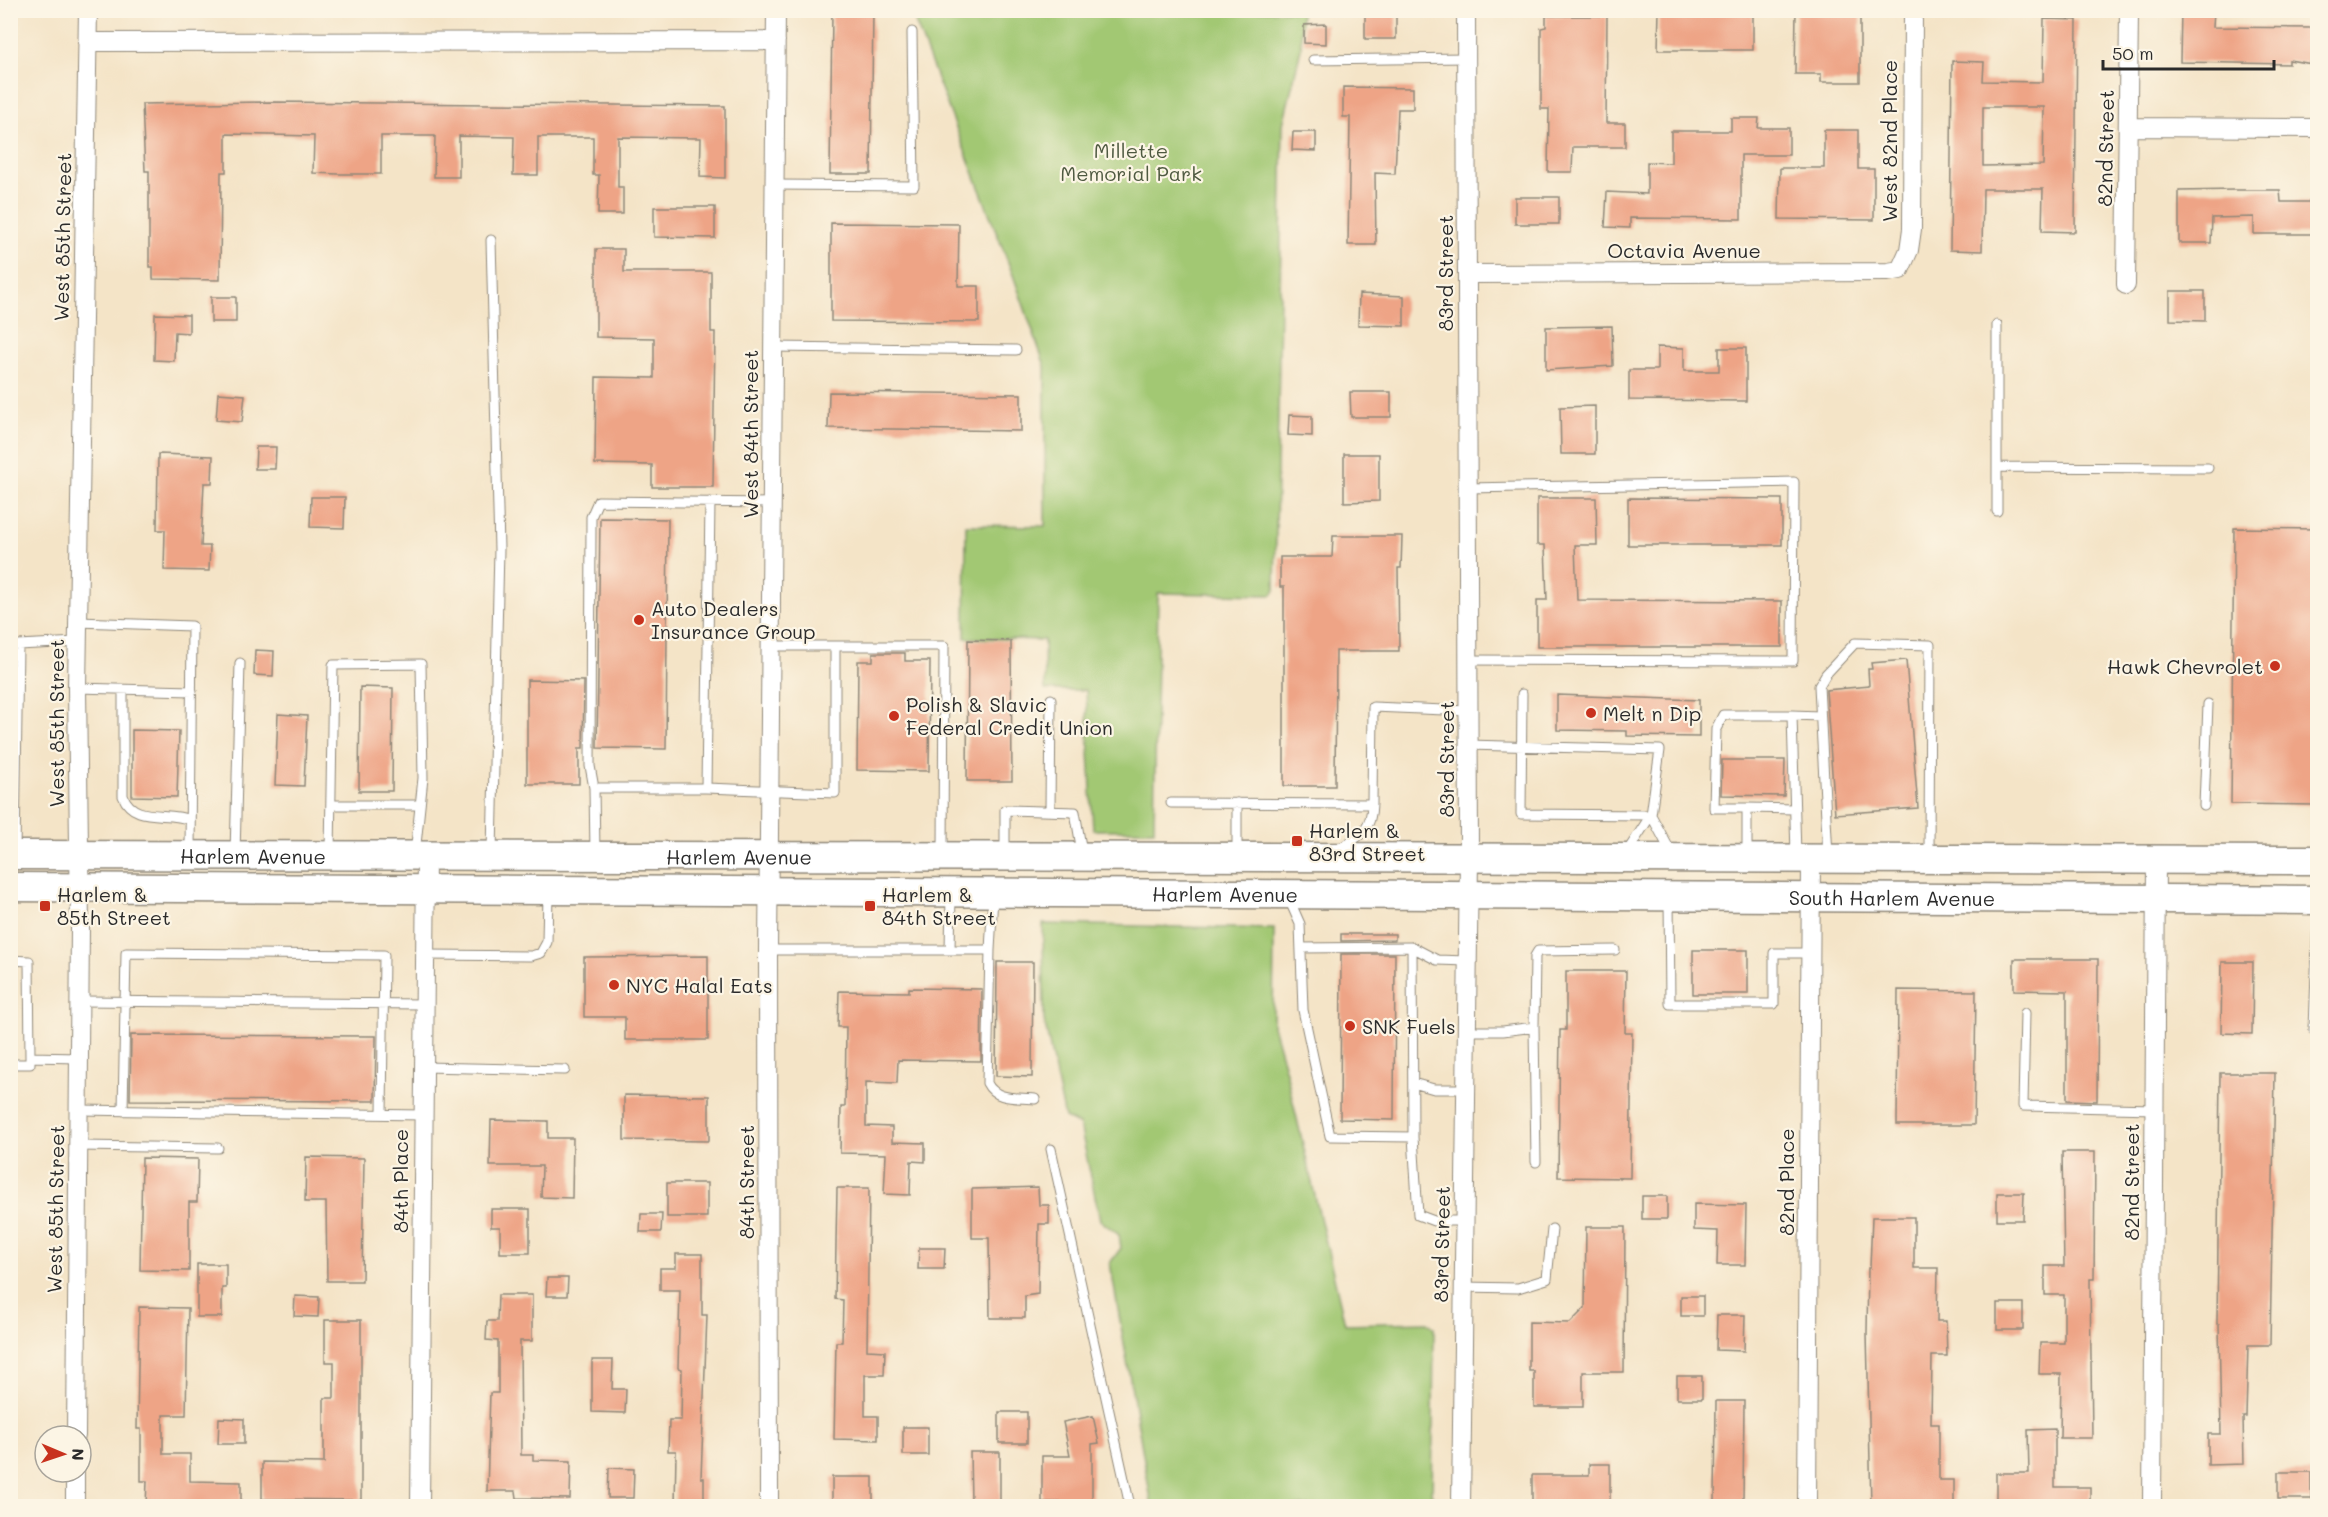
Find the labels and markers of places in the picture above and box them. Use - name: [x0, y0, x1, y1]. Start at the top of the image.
- place label: Auto Dealers Insurance Group: [651, 595, 816, 644]
- marker: Auto Dealers Insurance Group: [632, 613, 646, 627]
- place label: Hawk Chevrolet: [2107, 653, 2263, 679]
- marker: Hawk Chevrolet: [2268, 659, 2282, 673]
- place label: Polish & Slavic Federal Credit Union: [906, 691, 1113, 740]
- place label: Melt n Dip: [1603, 700, 1701, 726]
- marker: Melt n Dip: [1584, 706, 1598, 720]
- marker: Polish & Slavic Federal Credit Union: [887, 709, 901, 723]
- place label: Harlem & 83rd Street: [1309, 817, 1426, 866]
- marker: Harlem & 83rd Street: [1290, 834, 1304, 848]
- place label: Harlem & 85th Street: [57, 881, 171, 930]
- place label: Harlem & 84th Street: [882, 881, 996, 930]
- marker: Harlem & 85th Street: [38, 899, 52, 913]
- marker: Harlem & 84th Street: [863, 899, 877, 913]
- place label: NYC Halal Eats: [626, 972, 773, 998]
- marker: NYC Halal Eats: [607, 978, 621, 992]
- place label: SNK Fuels: [1362, 1013, 1456, 1039]
- marker: SNK Fuels: [1343, 1019, 1357, 1033]

